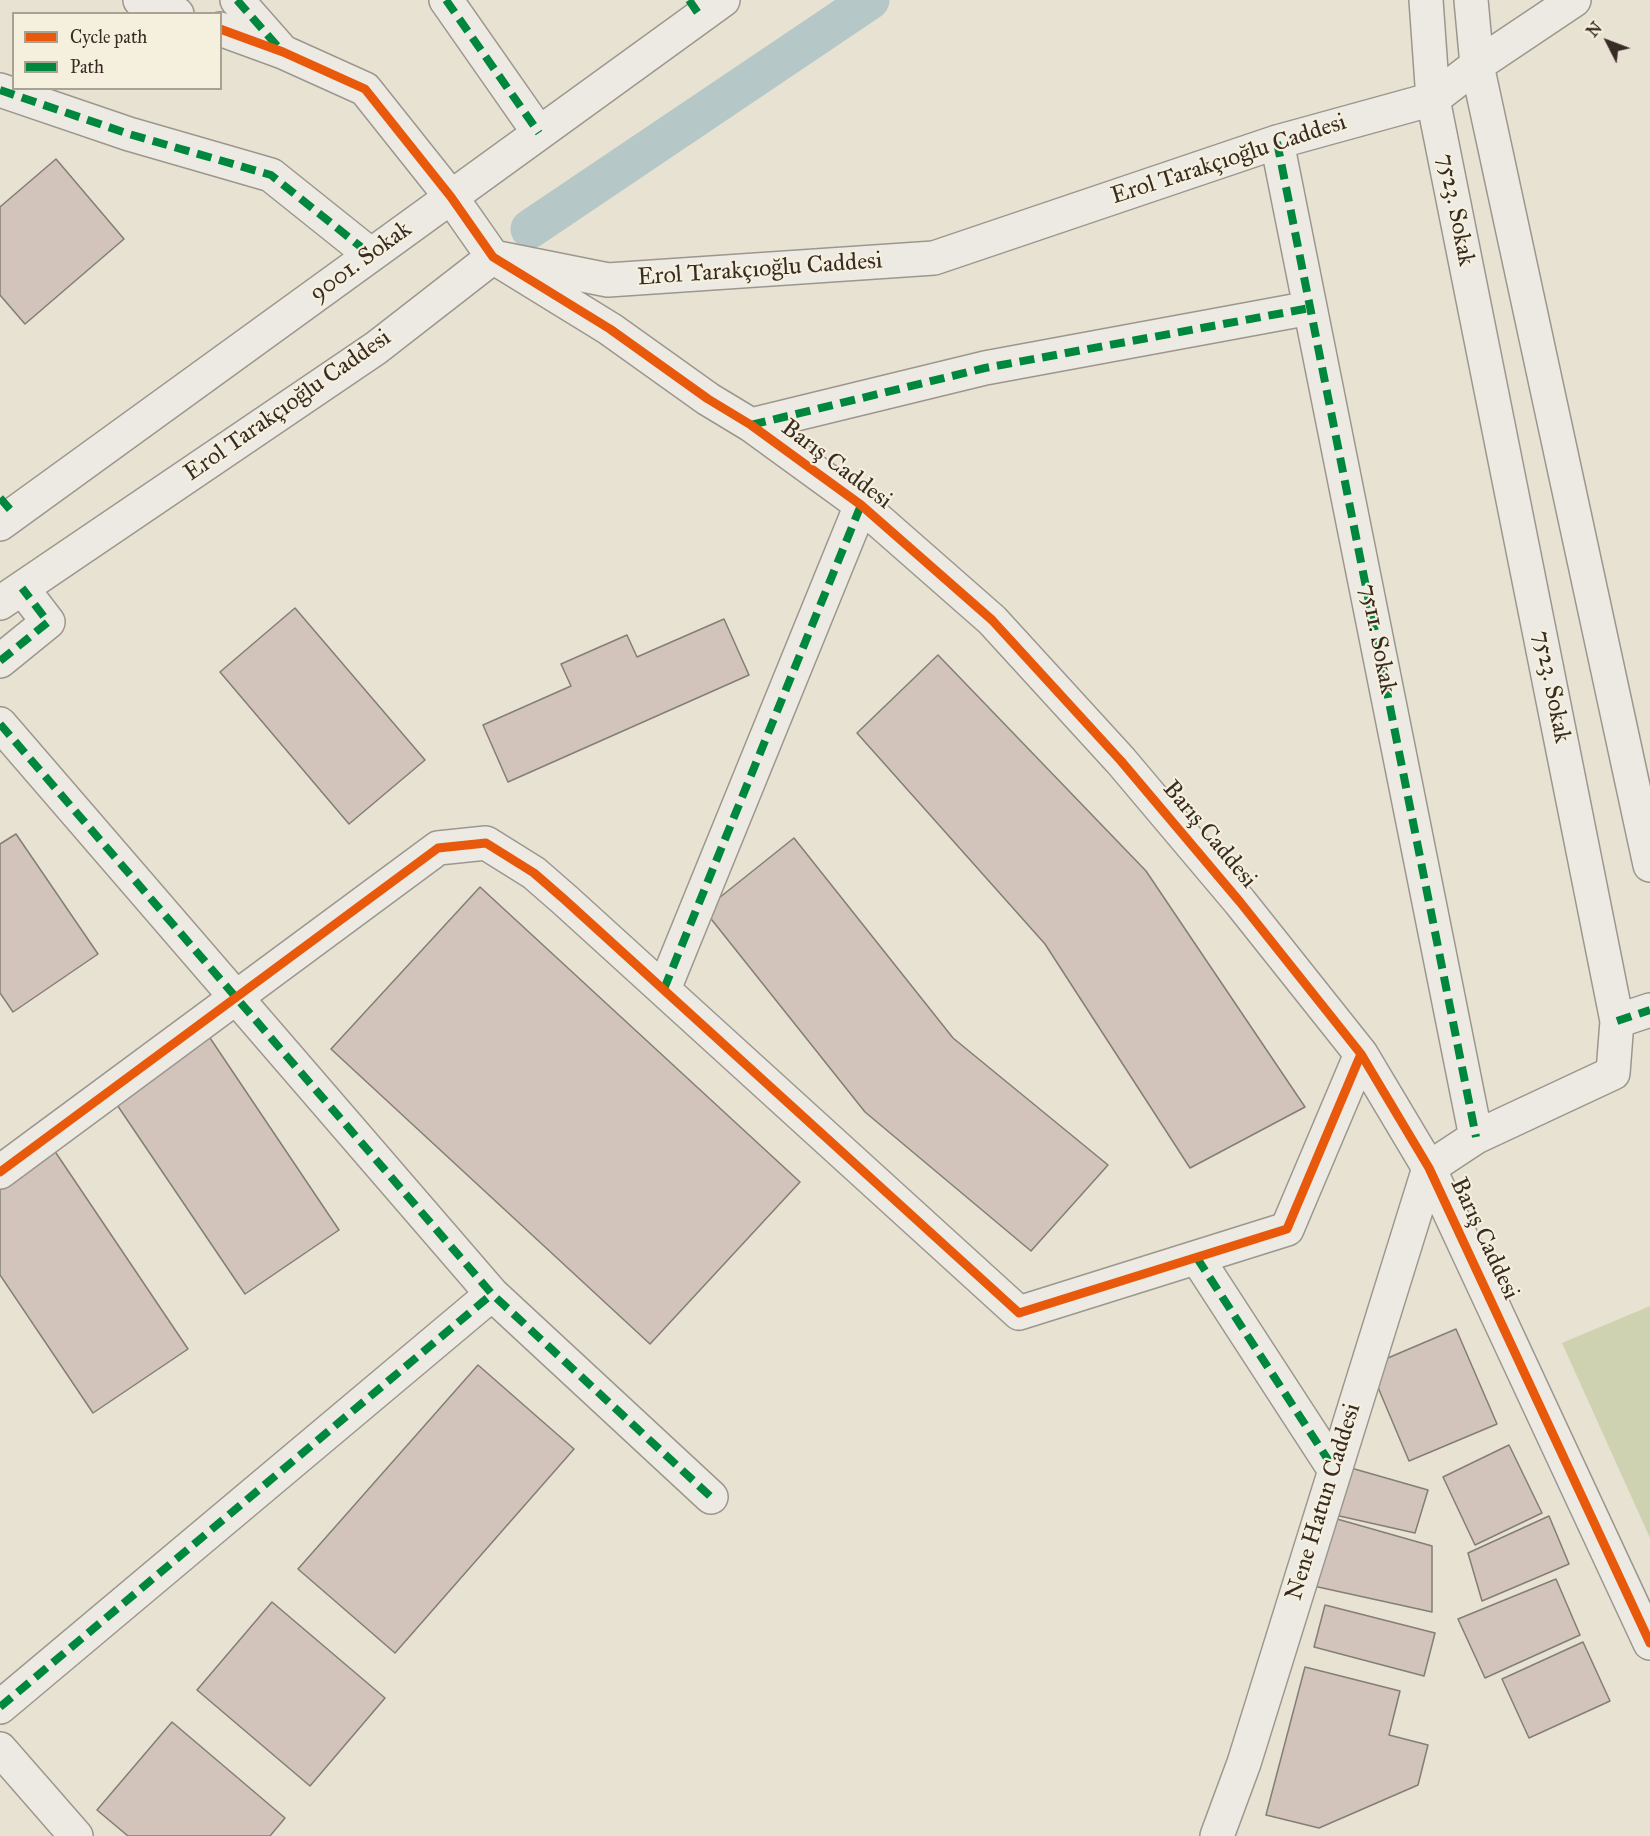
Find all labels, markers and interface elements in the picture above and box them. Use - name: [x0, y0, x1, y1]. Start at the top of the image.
- legend: [12, 12, 222, 90]
- north arrow: [1578, 12, 1638, 72]
- text: N: [1583, 18, 1606, 41]
- text: Cycle path: [70, 26, 147, 48]
- text: Path: [70, 56, 104, 78]
- street label: Erol Tarakçıoğlu Caddesi: [1108, 108, 1350, 212]
- street label: 7523. Sokak: [1430, 151, 1480, 269]
- street label: 9001. Sokak: [305, 215, 417, 309]
- street label: Erol Tarakçıoğlu Caddesi: [636, 247, 884, 293]
- street label: Erol Tarakçıoğlu Caddesi: [179, 324, 397, 488]
- street label: Barış Caddesi: [775, 414, 897, 516]
- street label: 7511. Sokak: [1352, 582, 1402, 696]
- street label: 7523. Sokak: [1526, 628, 1576, 746]
- street label: Barış Caddesi: [1156, 775, 1262, 895]
- street label: Barış Caddesi: [1443, 1173, 1525, 1305]
- street label: Nene Hatun Caddesi: [1280, 1400, 1368, 1604]

